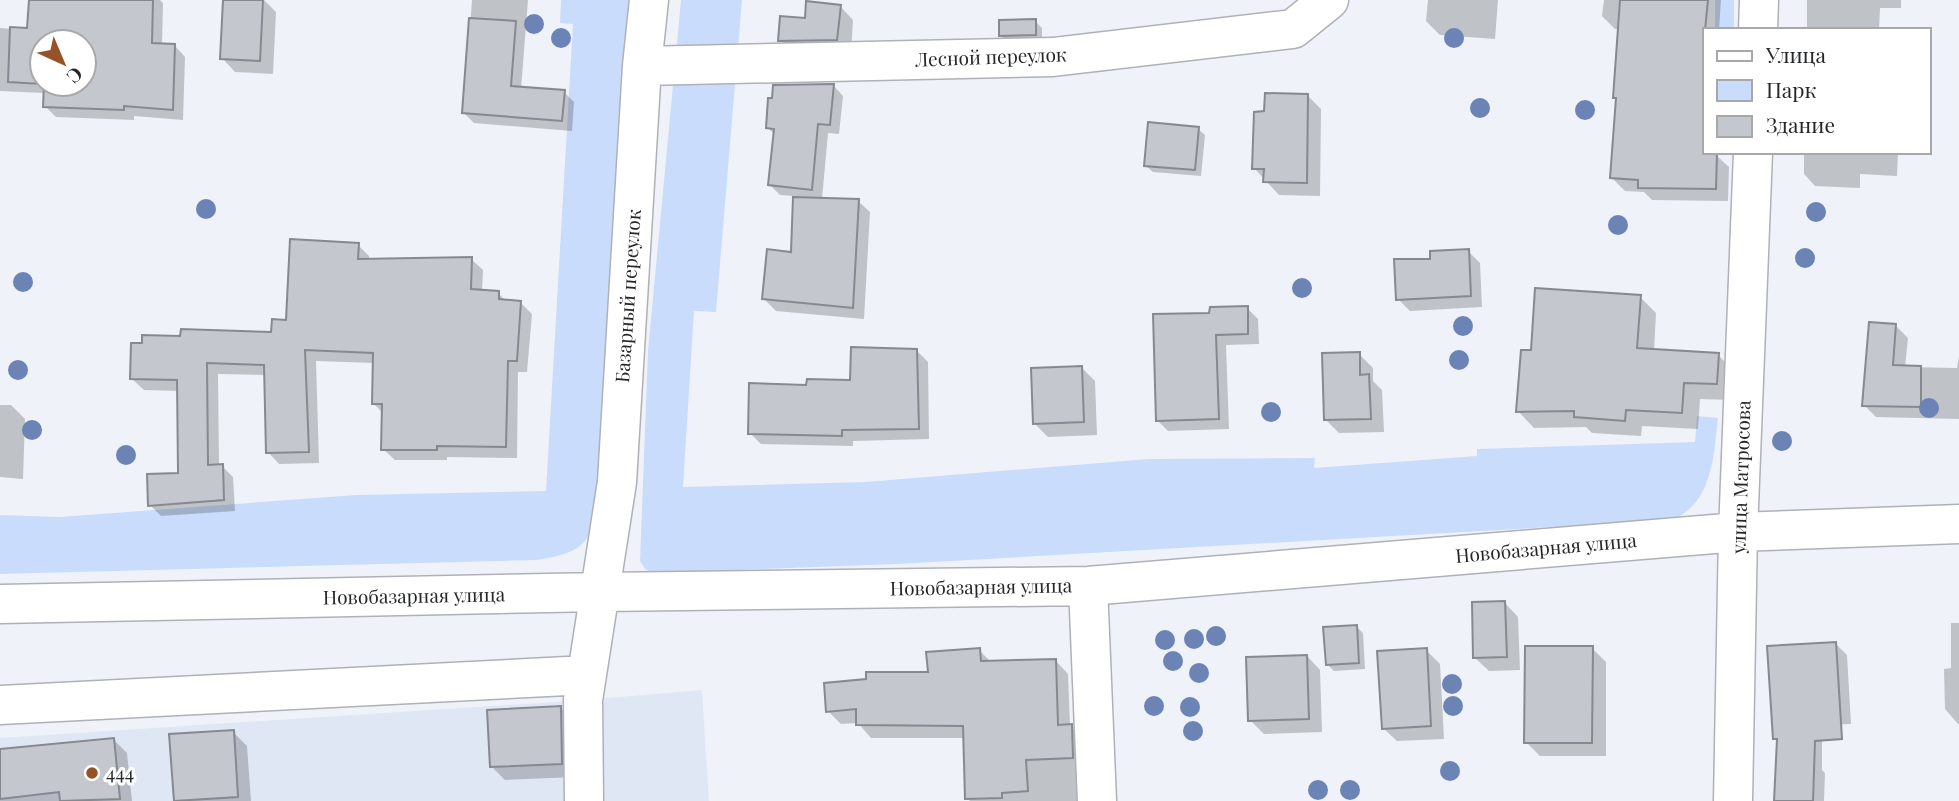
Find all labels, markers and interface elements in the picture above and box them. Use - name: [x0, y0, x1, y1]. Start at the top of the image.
- north arrow: [28, 28, 98, 98]
- legend: [1703, 28, 1931, 154]
- street label: Лесной переулок: [914, 40, 1067, 72]
- text: Улица: [1765, 40, 1827, 68]
- text: С: [62, 62, 89, 90]
- text: Парк: [1766, 75, 1816, 103]
- text: Здание: [1766, 110, 1835, 138]
- street label: Базарный переулок: [608, 208, 646, 384]
- street label: улица Матросова: [1724, 399, 1756, 555]
- street label: Новобазарная улица: [1454, 526, 1638, 568]
- street label: Новобазарная улица: [890, 571, 1073, 601]
- street label: Новобазарная улица: [323, 580, 506, 610]
- place label: 444: [106, 759, 134, 785]
- marker: 444: [84, 765, 100, 781]

